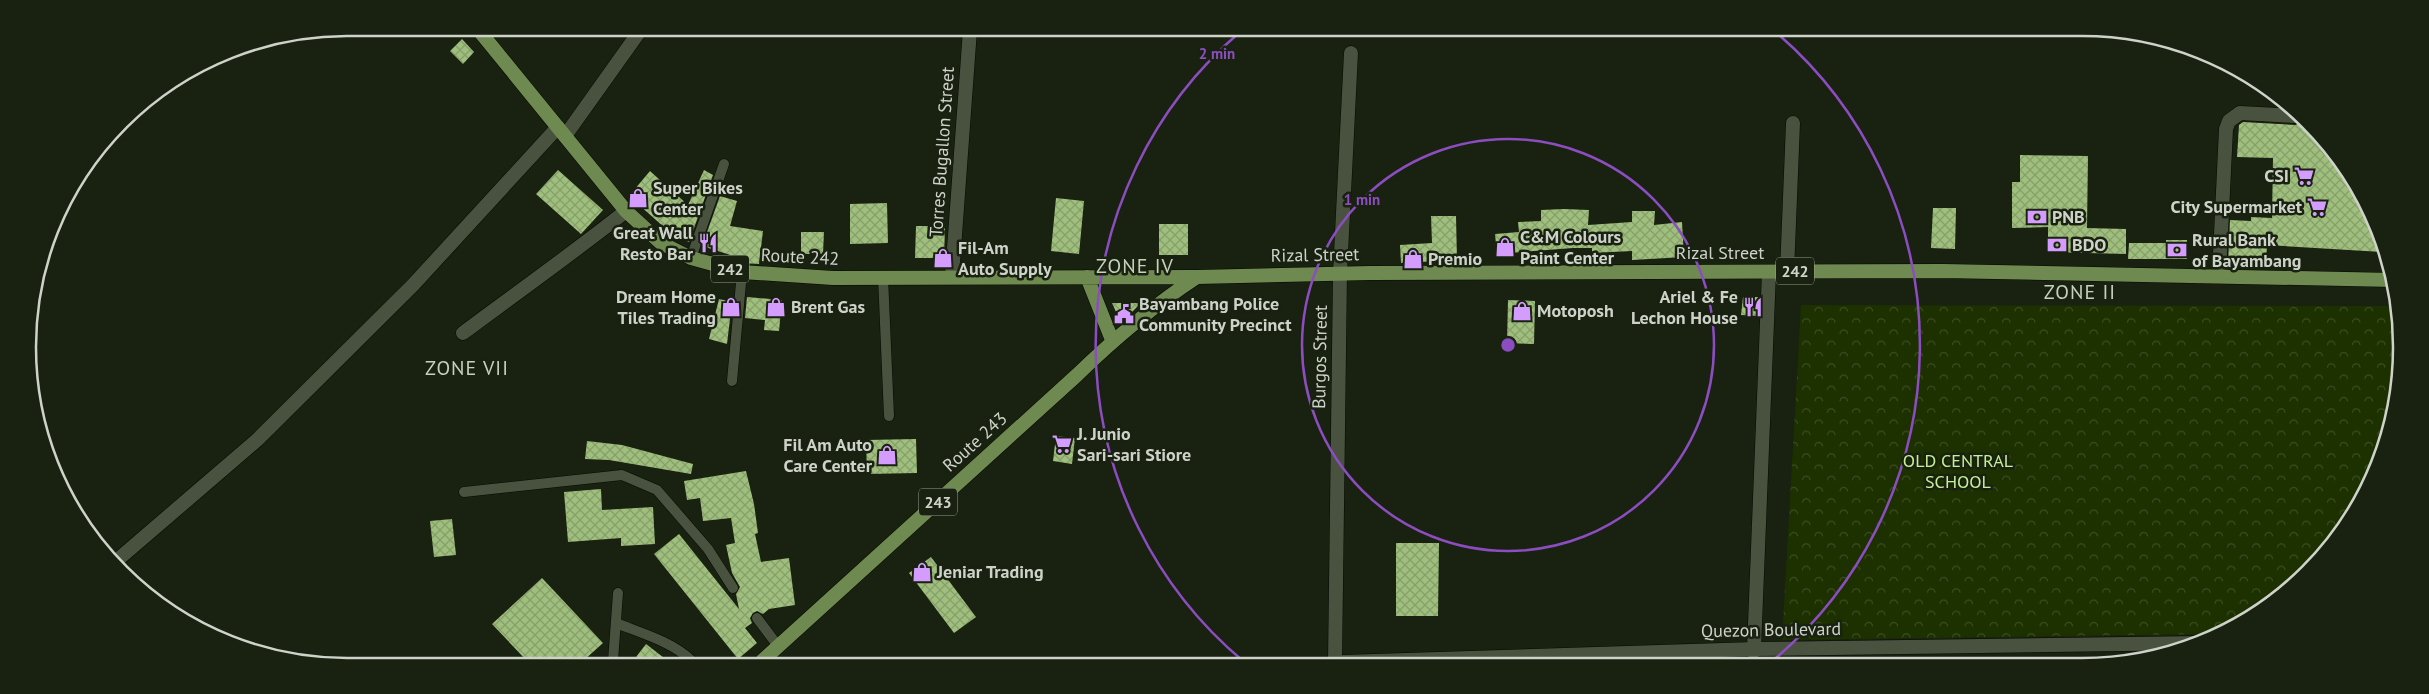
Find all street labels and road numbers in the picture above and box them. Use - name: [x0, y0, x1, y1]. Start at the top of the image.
- street label: Torres Bugallon Street: [924, 66, 959, 238]
- street label: Rizal Street: [1676, 241, 1764, 264]
- street label: Rizal Street: [1271, 242, 1359, 267]
- street label: Route 242: [760, 243, 840, 270]
- road number: 242: [711, 255, 749, 282]
- road number: 242: [1776, 258, 1814, 284]
- street label: Burgos Street: [1307, 305, 1332, 409]
- street label: Route 243: [938, 407, 1012, 476]
- road number: 243: [919, 488, 957, 516]
- street label: Quezon Boulevard: [1701, 617, 1841, 642]

